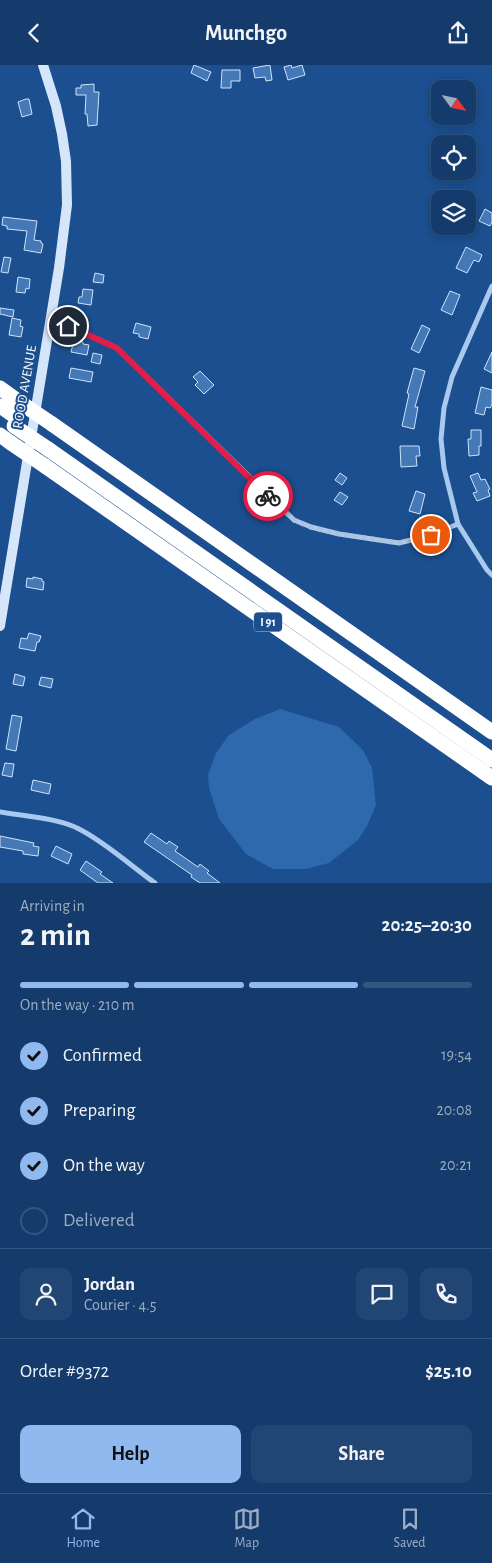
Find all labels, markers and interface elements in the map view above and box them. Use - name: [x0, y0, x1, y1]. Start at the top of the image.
- icon: back: [20, 19, 48, 47]
- icon: share: [444, 19, 472, 47]
- text: Munchgo: [205, 22, 287, 44]
- north arrow: [431, 80, 476, 125]
- map controls: [431, 80, 476, 235]
- button: locate: [431, 135, 476, 180]
- button: layers: [431, 190, 476, 235]
- pin: [47, 305, 89, 347]
- icon: home: [54, 312, 82, 340]
- street label: ROOD AVENUE: [11, 344, 39, 430]
- courier: [243, 471, 293, 521]
- icon: bike: [254, 482, 282, 510]
- pin: [410, 514, 452, 556]
- icon: bag: [417, 521, 445, 549]
- road number: I 91: [254, 613, 282, 631]
- text: Arriving in: [20, 898, 85, 914]
- text: 20:25–20:30: [382, 916, 472, 935]
- text: 2 min: [20, 919, 91, 951]
- text: On the way · 210 m: [20, 997, 135, 1013]
- icon: check: [20, 1042, 48, 1070]
- text: Confirmed: [63, 1046, 142, 1065]
- text: 19:54: [441, 1047, 472, 1063]
- icon: check: [20, 1097, 48, 1125]
- text: Preparing: [63, 1101, 136, 1120]
- text: 20:08: [437, 1102, 472, 1118]
- icon: check: [20, 1152, 48, 1180]
- text: On the way: [63, 1156, 145, 1175]
- text: 20:21: [440, 1157, 472, 1173]
- text: Delivered: [63, 1211, 135, 1230]
- button: person: [20, 1268, 72, 1320]
- button: chat: [356, 1268, 408, 1320]
- button: phone: [420, 1268, 472, 1320]
- text: Jordan: [84, 1275, 135, 1294]
- text: Courier · 4.5: [84, 1297, 156, 1313]
- text: Order #9372: [20, 1362, 109, 1381]
- text: $25.10: [425, 1362, 472, 1381]
- button: Help: [20, 1425, 241, 1483]
- button: Share: [251, 1425, 472, 1483]
- tab: Home: [66, 1505, 100, 1552]
- tab: Map: [233, 1505, 261, 1552]
- tab: Saved: [394, 1505, 426, 1552]

